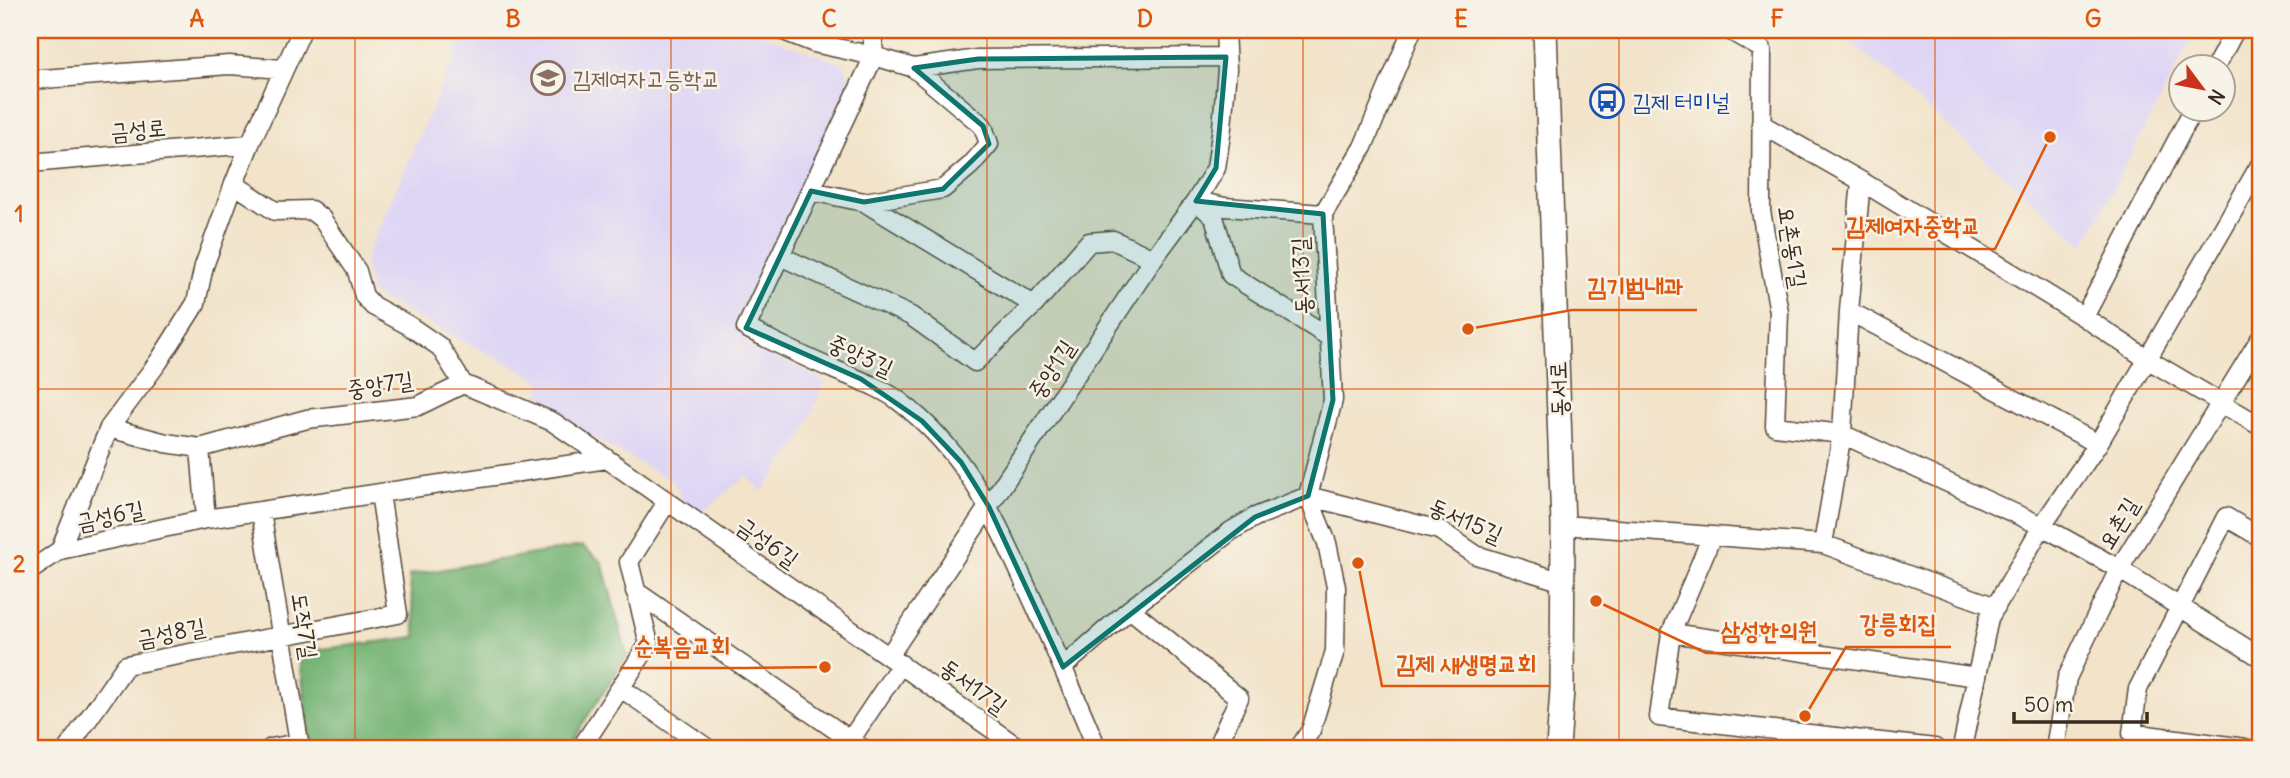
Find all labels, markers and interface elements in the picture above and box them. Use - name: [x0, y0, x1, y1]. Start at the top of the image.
- text: A: [190, 4, 205, 33]
- text: B: [505, 4, 521, 33]
- text: C: [821, 4, 837, 33]
- text: D: [1137, 4, 1153, 33]
- text: E: [1454, 4, 1468, 33]
- text: F: [1770, 4, 1784, 33]
- text: G: [2085, 4, 2101, 33]
- north arrow: [2168, 52, 2238, 122]
- school or university icon: 김제여자고등학교: [529, 59, 567, 97]
- place label: 김제여자고등학교: [572, 64, 720, 93]
- bus stop icon: 김제 터미널: [1588, 82, 1626, 120]
- text: N: [2203, 85, 2230, 109]
- place label: 김제 터미널: [1632, 87, 1730, 116]
- street label: 금성로: [109, 112, 167, 146]
- text: 1: [14, 199, 24, 228]
- street label: 요촌동1길: [1772, 204, 1814, 290]
- callout: 김제여자중학교: [1832, 204, 1995, 249]
- text: 김제여자중학교: [1845, 210, 1981, 240]
- street label: 동서13길: [1284, 236, 1318, 316]
- callout: 김기범내과: [1572, 265, 1697, 310]
- text: 김기범내과: [1587, 271, 1683, 301]
- street label: 중앙3길: [824, 327, 898, 383]
- street label: 중앙1길: [1021, 334, 1081, 404]
- street label: 동서로: [1543, 361, 1573, 417]
- street label: 중앙7길: [345, 364, 415, 404]
- street label: 동서15길: [1425, 491, 1507, 549]
- street label: 요촌길: [2091, 492, 2145, 554]
- street label: 금성6길: [73, 494, 147, 536]
- street label: 금성6길: [732, 510, 804, 574]
- text: 2: [13, 549, 26, 578]
- street label: 도작7길: [285, 591, 325, 661]
- callout: 강릉회집: [1846, 602, 1951, 647]
- callout: 삼성한의원: [1706, 608, 1831, 653]
- text: 강릉회집: [1859, 608, 1937, 638]
- street label: 금성8길: [134, 611, 208, 653]
- text: 삼성한의원: [1721, 615, 1817, 645]
- callout: 순복음교회: [620, 623, 744, 668]
- text: 순복음교회: [634, 630, 730, 660]
- callout: 김제 새생명교회: [1382, 641, 1550, 686]
- text: 김제 새생명교회: [1396, 648, 1536, 678]
- street label: 동서17길: [935, 652, 1013, 720]
- scale bar: [2014, 680, 2146, 724]
- text: 50 m: [2024, 691, 2073, 718]

